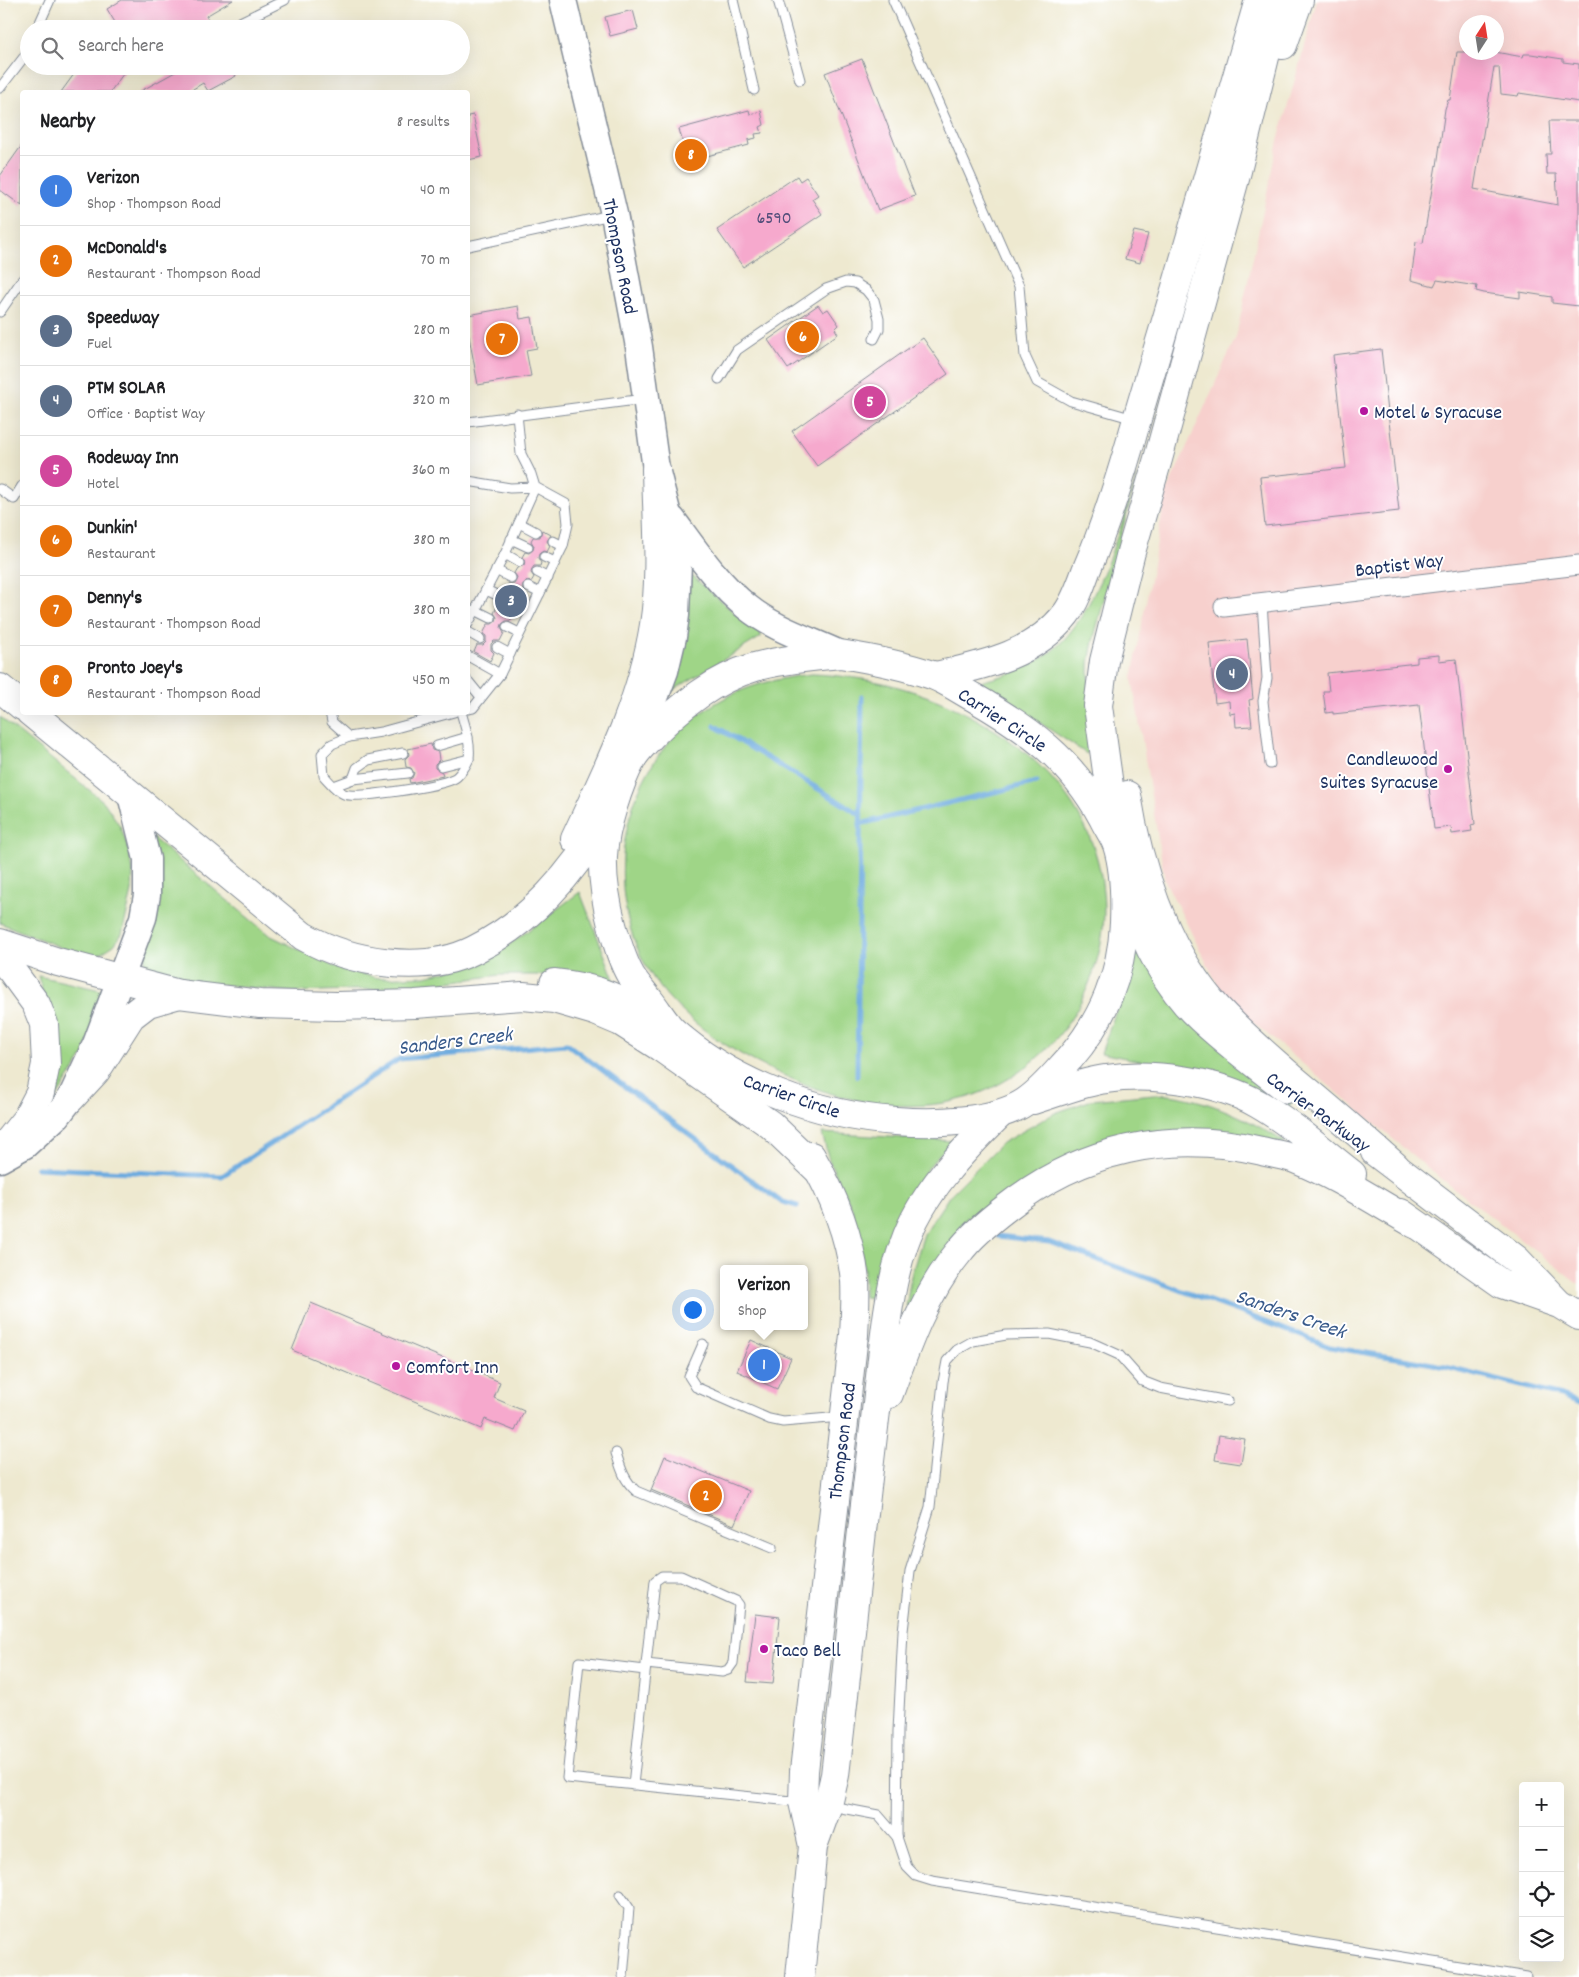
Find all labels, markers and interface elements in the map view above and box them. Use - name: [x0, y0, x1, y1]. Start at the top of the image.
- north arrow: [1459, 15, 1504, 60]
- search box: [20, 20, 470, 75]
- icon: search: [38, 34, 66, 62]
- text: Search here: [78, 34, 164, 61]
- text: Nearby: [40, 108, 95, 138]
- text: 8 results: [397, 111, 450, 134]
- pin: 8: [675, 136, 707, 174]
- text: Verizon: [87, 166, 139, 193]
- text: 1: [54, 179, 58, 202]
- text: 40 m: [420, 179, 450, 202]
- text: Shop · Thompson Road: [87, 193, 221, 216]
- street label: Thompson Road: [593, 196, 643, 317]
- house number: 6590: [756, 207, 792, 232]
- text: McDonald's: [87, 236, 167, 263]
- text: 2: [53, 249, 60, 272]
- text: 70 m: [420, 249, 450, 272]
- text: Restaurant · Thompson Road: [87, 263, 261, 286]
- text: Speedway: [87, 306, 159, 333]
- pin: 6: [787, 318, 819, 356]
- text: 3: [52, 319, 60, 342]
- text: 280 m: [413, 319, 450, 342]
- pin: 7: [486, 320, 518, 358]
- text: Fuel: [87, 333, 112, 356]
- text: PTM SOLAR: [87, 376, 165, 403]
- pin: 5: [854, 383, 886, 421]
- text: 4: [53, 389, 59, 412]
- text: 320 m: [413, 389, 450, 412]
- place label: Motel 6 Syracuse: [1374, 400, 1502, 428]
- text: Office · Baptist Way: [87, 403, 205, 426]
- marker: Motel 6 Syracuse: [1358, 405, 1370, 417]
- text: Rodeway Inn: [87, 446, 179, 473]
- text: 5: [52, 459, 60, 482]
- text: 360 m: [412, 459, 450, 482]
- text: Hotel: [87, 473, 119, 496]
- text: Dunkin': [87, 516, 138, 543]
- text: 6: [52, 529, 60, 552]
- text: 380 m: [413, 529, 450, 552]
- text: Restaurant: [87, 543, 156, 566]
- street label: Baptist Way: [1354, 548, 1446, 586]
- pin: 3: [495, 582, 527, 620]
- text: Denny's: [87, 586, 142, 613]
- text: 7: [53, 599, 59, 622]
- text: 380 m: [413, 599, 450, 622]
- text: Restaurant · Thompson Road: [87, 613, 261, 636]
- pin: 4: [1216, 655, 1248, 693]
- text: Pronto Joey's: [87, 656, 183, 683]
- text: 8: [53, 669, 59, 692]
- text: 450 m: [413, 669, 450, 692]
- street label: Carrier Circle: [951, 682, 1052, 761]
- text: Restaurant · Thompson Road: [87, 683, 261, 706]
- place label: Candlewood Suites Syracuse: [1320, 747, 1438, 798]
- marker: Candlewood Suites Syracuse: [1442, 763, 1454, 775]
- water label: Sanders Creek: [397, 1021, 516, 1065]
- street label: Carrier Parkway: [1259, 1066, 1376, 1161]
- street label: Carrier Circle: [739, 1068, 844, 1128]
- popup: [720, 1265, 808, 1330]
- text: Verizon: [738, 1273, 790, 1300]
- water label: Sanders Creek: [1231, 1283, 1351, 1349]
- your location: [680, 1297, 706, 1323]
- text: Shop: [738, 1300, 767, 1323]
- pin: 1: [748, 1346, 780, 1384]
- place label: Comfort Inn: [406, 1355, 499, 1383]
- marker: Comfort Inn: [390, 1360, 402, 1372]
- street label: Thompson Road: [823, 1381, 865, 1501]
- pin: 2: [690, 1477, 722, 1515]
- place label: Taco Bell: [774, 1638, 841, 1666]
- marker: Taco Bell: [758, 1643, 770, 1655]
- map controls: [1519, 1782, 1564, 1962]
- button: +: [1519, 1782, 1564, 1827]
- button: −: [1519, 1827, 1564, 1872]
- button: locate: [1519, 1872, 1564, 1917]
- button: layers: [1519, 1917, 1564, 1962]

